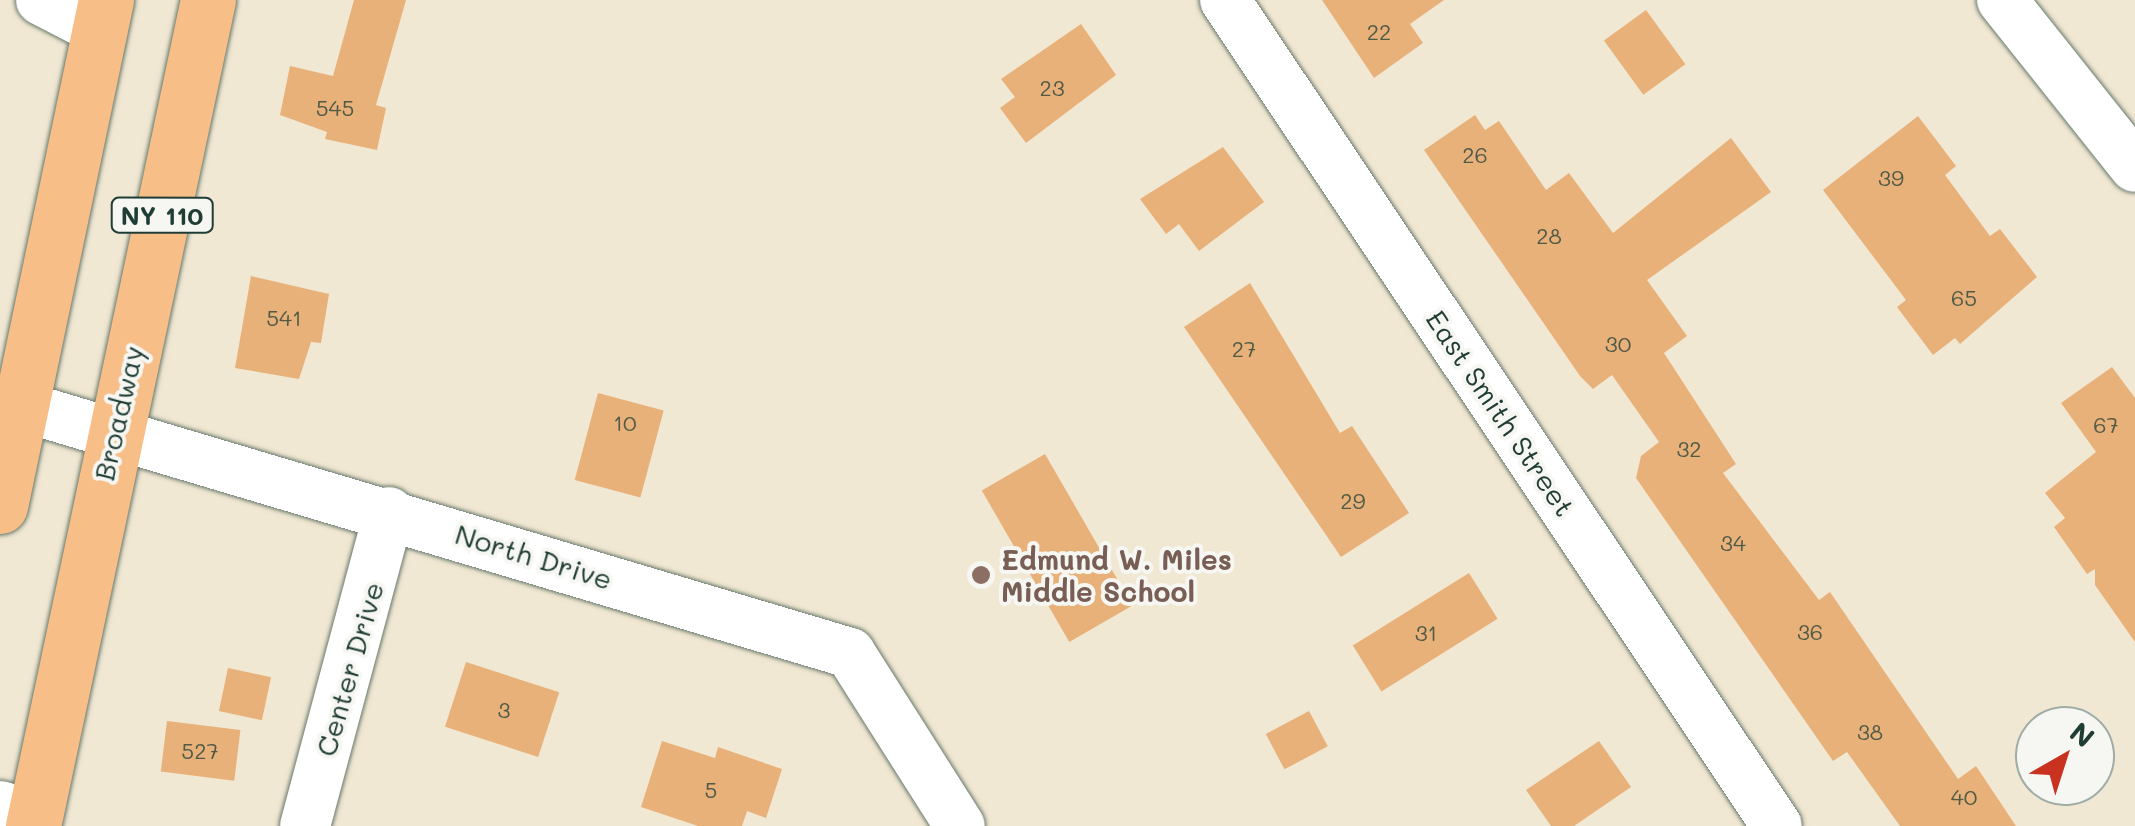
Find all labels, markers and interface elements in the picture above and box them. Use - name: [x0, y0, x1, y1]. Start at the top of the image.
- house number: 22: [1367, 19, 1391, 45]
- house number: 23: [1039, 75, 1065, 101]
- house number: 545: [316, 95, 354, 121]
- house number: 26: [1462, 142, 1488, 168]
- house number: 39: [1878, 165, 1904, 191]
- road number: NY 110: [110, 195, 214, 235]
- house number: 28: [1536, 223, 1562, 249]
- house number: 65: [1951, 285, 1977, 311]
- street label: East Smith Street: [1420, 304, 1582, 522]
- house number: 541: [266, 305, 302, 331]
- house number: 30: [1605, 331, 1631, 357]
- house number: 27: [1232, 336, 1256, 362]
- street label: Broadway: [86, 342, 150, 484]
- house number: 10: [613, 410, 637, 436]
- house number: 67: [2093, 412, 2119, 438]
- house number: 32: [1676, 436, 1702, 462]
- house number: 29: [1340, 488, 1366, 514]
- street label: North Drive: [451, 516, 617, 596]
- house number: 34: [1720, 530, 1746, 556]
- place label: Edmund W. Miles Middle School: [1001, 542, 1232, 608]
- marker: Edmund W. Miles Middle School: [970, 564, 992, 586]
- street label: Center Drive: [308, 578, 390, 760]
- house number: 36: [1797, 619, 1823, 645]
- house number: 31: [1415, 620, 1437, 646]
- house number: 3: [498, 697, 510, 723]
- north arrow: [2015, 706, 2115, 806]
- text: N: [2063, 714, 2102, 755]
- house number: 38: [1857, 719, 1883, 745]
- house number: 527: [181, 738, 219, 764]
- house number: 5: [705, 777, 717, 803]
- house number: 40: [1951, 784, 1977, 810]

